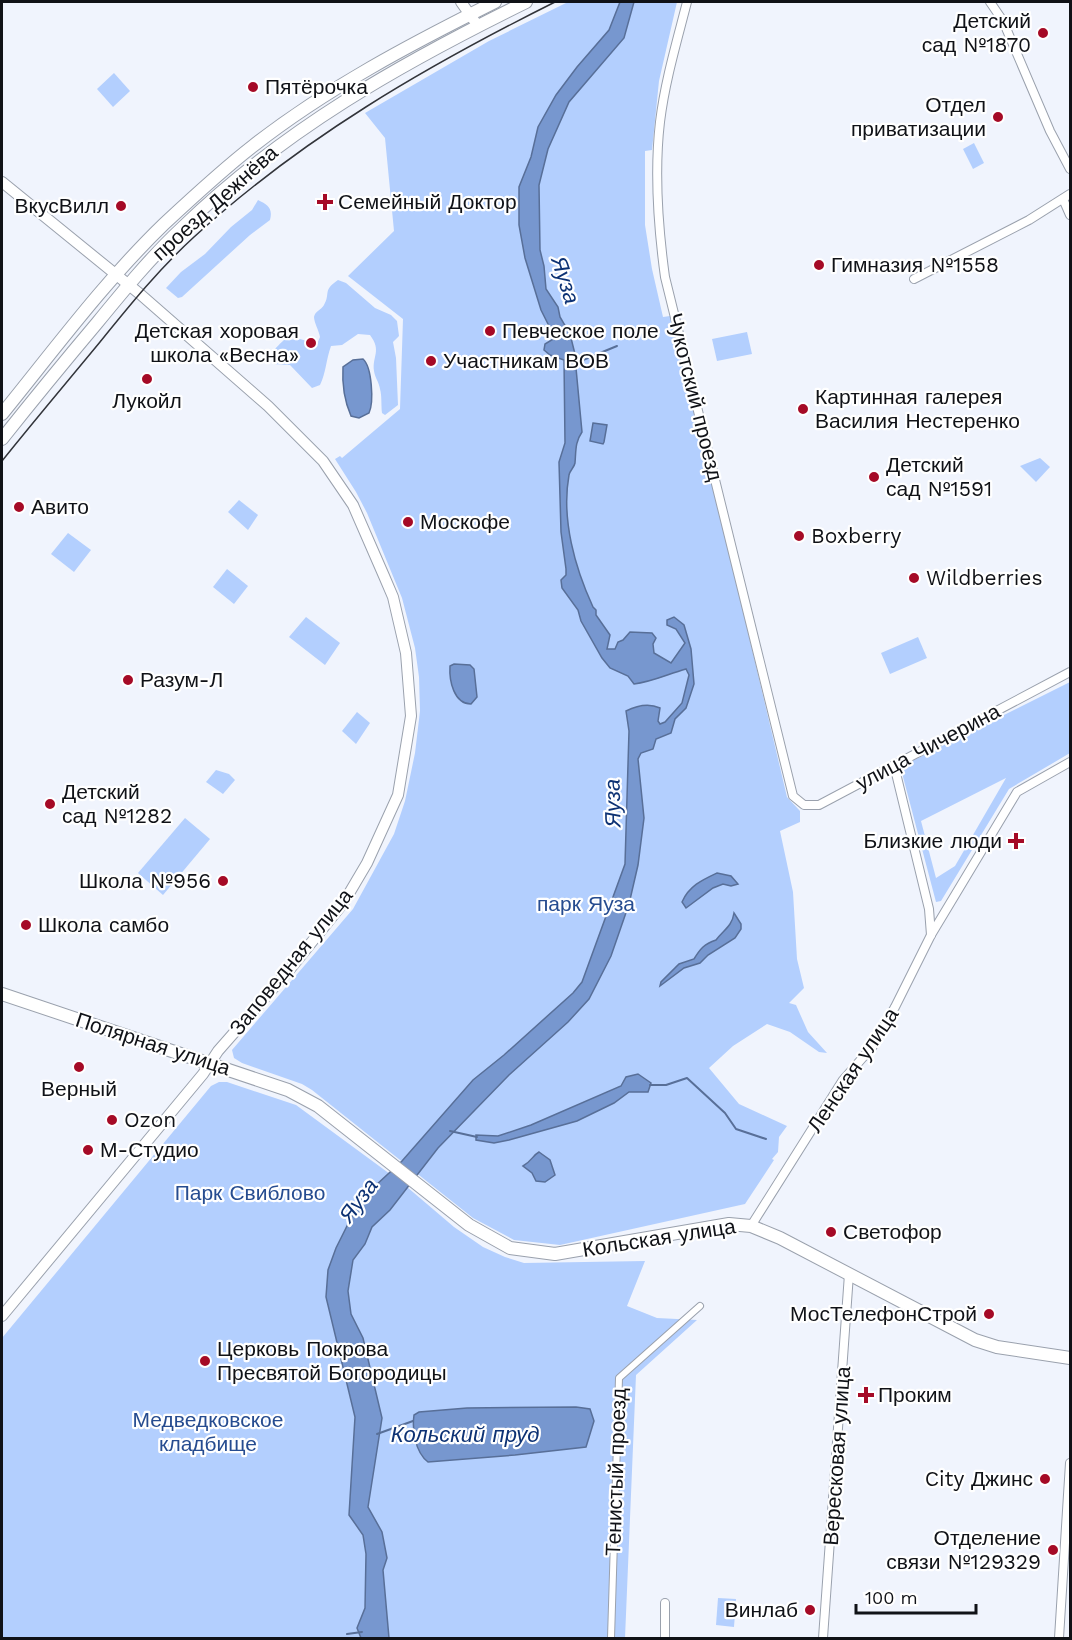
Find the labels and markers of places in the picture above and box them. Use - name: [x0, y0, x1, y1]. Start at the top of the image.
- place label: Детский сад №1870: [922, 8, 1031, 57]
- marker: Детский сад №1870: [1036, 26, 1050, 40]
- place label: Пятёрочка: [265, 74, 368, 99]
- marker: Пятёрочка: [246, 80, 260, 94]
- place label: Отдел приватизации: [851, 92, 986, 141]
- marker: Отдел приватизации: [991, 110, 1005, 124]
- place label: Семейный Доктор: [338, 189, 517, 214]
- place label: ВкусВилл: [15, 193, 109, 218]
- marker: Семейный Доктор: [316, 193, 334, 211]
- marker: ВкусВилл: [114, 199, 128, 213]
- place label: Гимназия №1558: [831, 252, 999, 277]
- marker: Гимназия №1558: [812, 258, 826, 272]
- place label: Детская хоровая школа «Весна»: [135, 318, 299, 367]
- place label: Певческое поле: [502, 318, 659, 343]
- marker: Певческое поле: [483, 324, 497, 338]
- marker: Детская хоровая школа «Весна»: [304, 336, 318, 350]
- place label: Участникам ВОВ: [443, 348, 609, 373]
- marker: Участникам ВОВ: [424, 354, 438, 368]
- marker: Лукойл: [140, 372, 154, 386]
- place label: Картинная галерея Василия Нестеренко: [815, 384, 1020, 433]
- place label: Лукойл: [112, 388, 182, 413]
- marker: Картинная галерея Василия Нестеренко: [796, 402, 810, 416]
- place label: Детский сад №1591: [886, 452, 992, 501]
- marker: Детский сад №1591: [867, 470, 881, 484]
- place label: Авито: [31, 494, 89, 519]
- marker: Авито: [12, 500, 26, 514]
- place label: Москофе: [420, 509, 510, 534]
- marker: Москофе: [401, 515, 415, 529]
- place label: Boxberry: [811, 523, 901, 548]
- marker: Boxberry: [792, 529, 806, 543]
- place label: Wildberries: [926, 565, 1043, 590]
- marker: Wildberries: [907, 571, 921, 585]
- place label: Разум-Л: [140, 667, 223, 692]
- marker: Разум-Л: [121, 673, 135, 687]
- place label: Детский сад №1282: [62, 779, 172, 828]
- marker: Детский сад №1282: [43, 797, 57, 811]
- place label: Близкие люди: [864, 828, 1002, 853]
- marker: Близкие люди: [1007, 832, 1025, 850]
- place label: Школа №956: [79, 868, 211, 893]
- marker: Школа №956: [216, 874, 230, 888]
- place label: Школа самбо: [38, 912, 169, 937]
- marker: Школа самбо: [19, 918, 33, 932]
- marker: Верный: [72, 1060, 86, 1074]
- place label: Верный: [41, 1076, 117, 1101]
- place label: Ozon: [124, 1107, 176, 1132]
- marker: Ozon: [105, 1113, 119, 1127]
- place label: М-Студио: [100, 1137, 199, 1162]
- marker: М-Студио: [81, 1143, 95, 1157]
- place label: Светофор: [843, 1219, 942, 1244]
- marker: Светофор: [824, 1225, 838, 1239]
- place label: МосТелефонСтрой: [790, 1301, 977, 1326]
- marker: МосТелефонСтрой: [982, 1307, 996, 1321]
- place label: Церковь Покрова Пресвятой Богородицы: [217, 1336, 447, 1385]
- marker: Церковь Покрова Пресвятой Богородицы: [198, 1354, 212, 1368]
- place label: Проким: [878, 1382, 952, 1407]
- marker: Проким: [859, 1388, 873, 1402]
- place label: City Джинс: [925, 1466, 1033, 1491]
- marker: City Джинс: [1038, 1472, 1052, 1486]
- place label: Отделение связи №129329: [886, 1525, 1041, 1574]
- marker: Отделение связи №129329: [1046, 1543, 1060, 1557]
- place label: Винлаб: [725, 1597, 798, 1622]
- marker: Винлаб: [803, 1603, 817, 1617]

